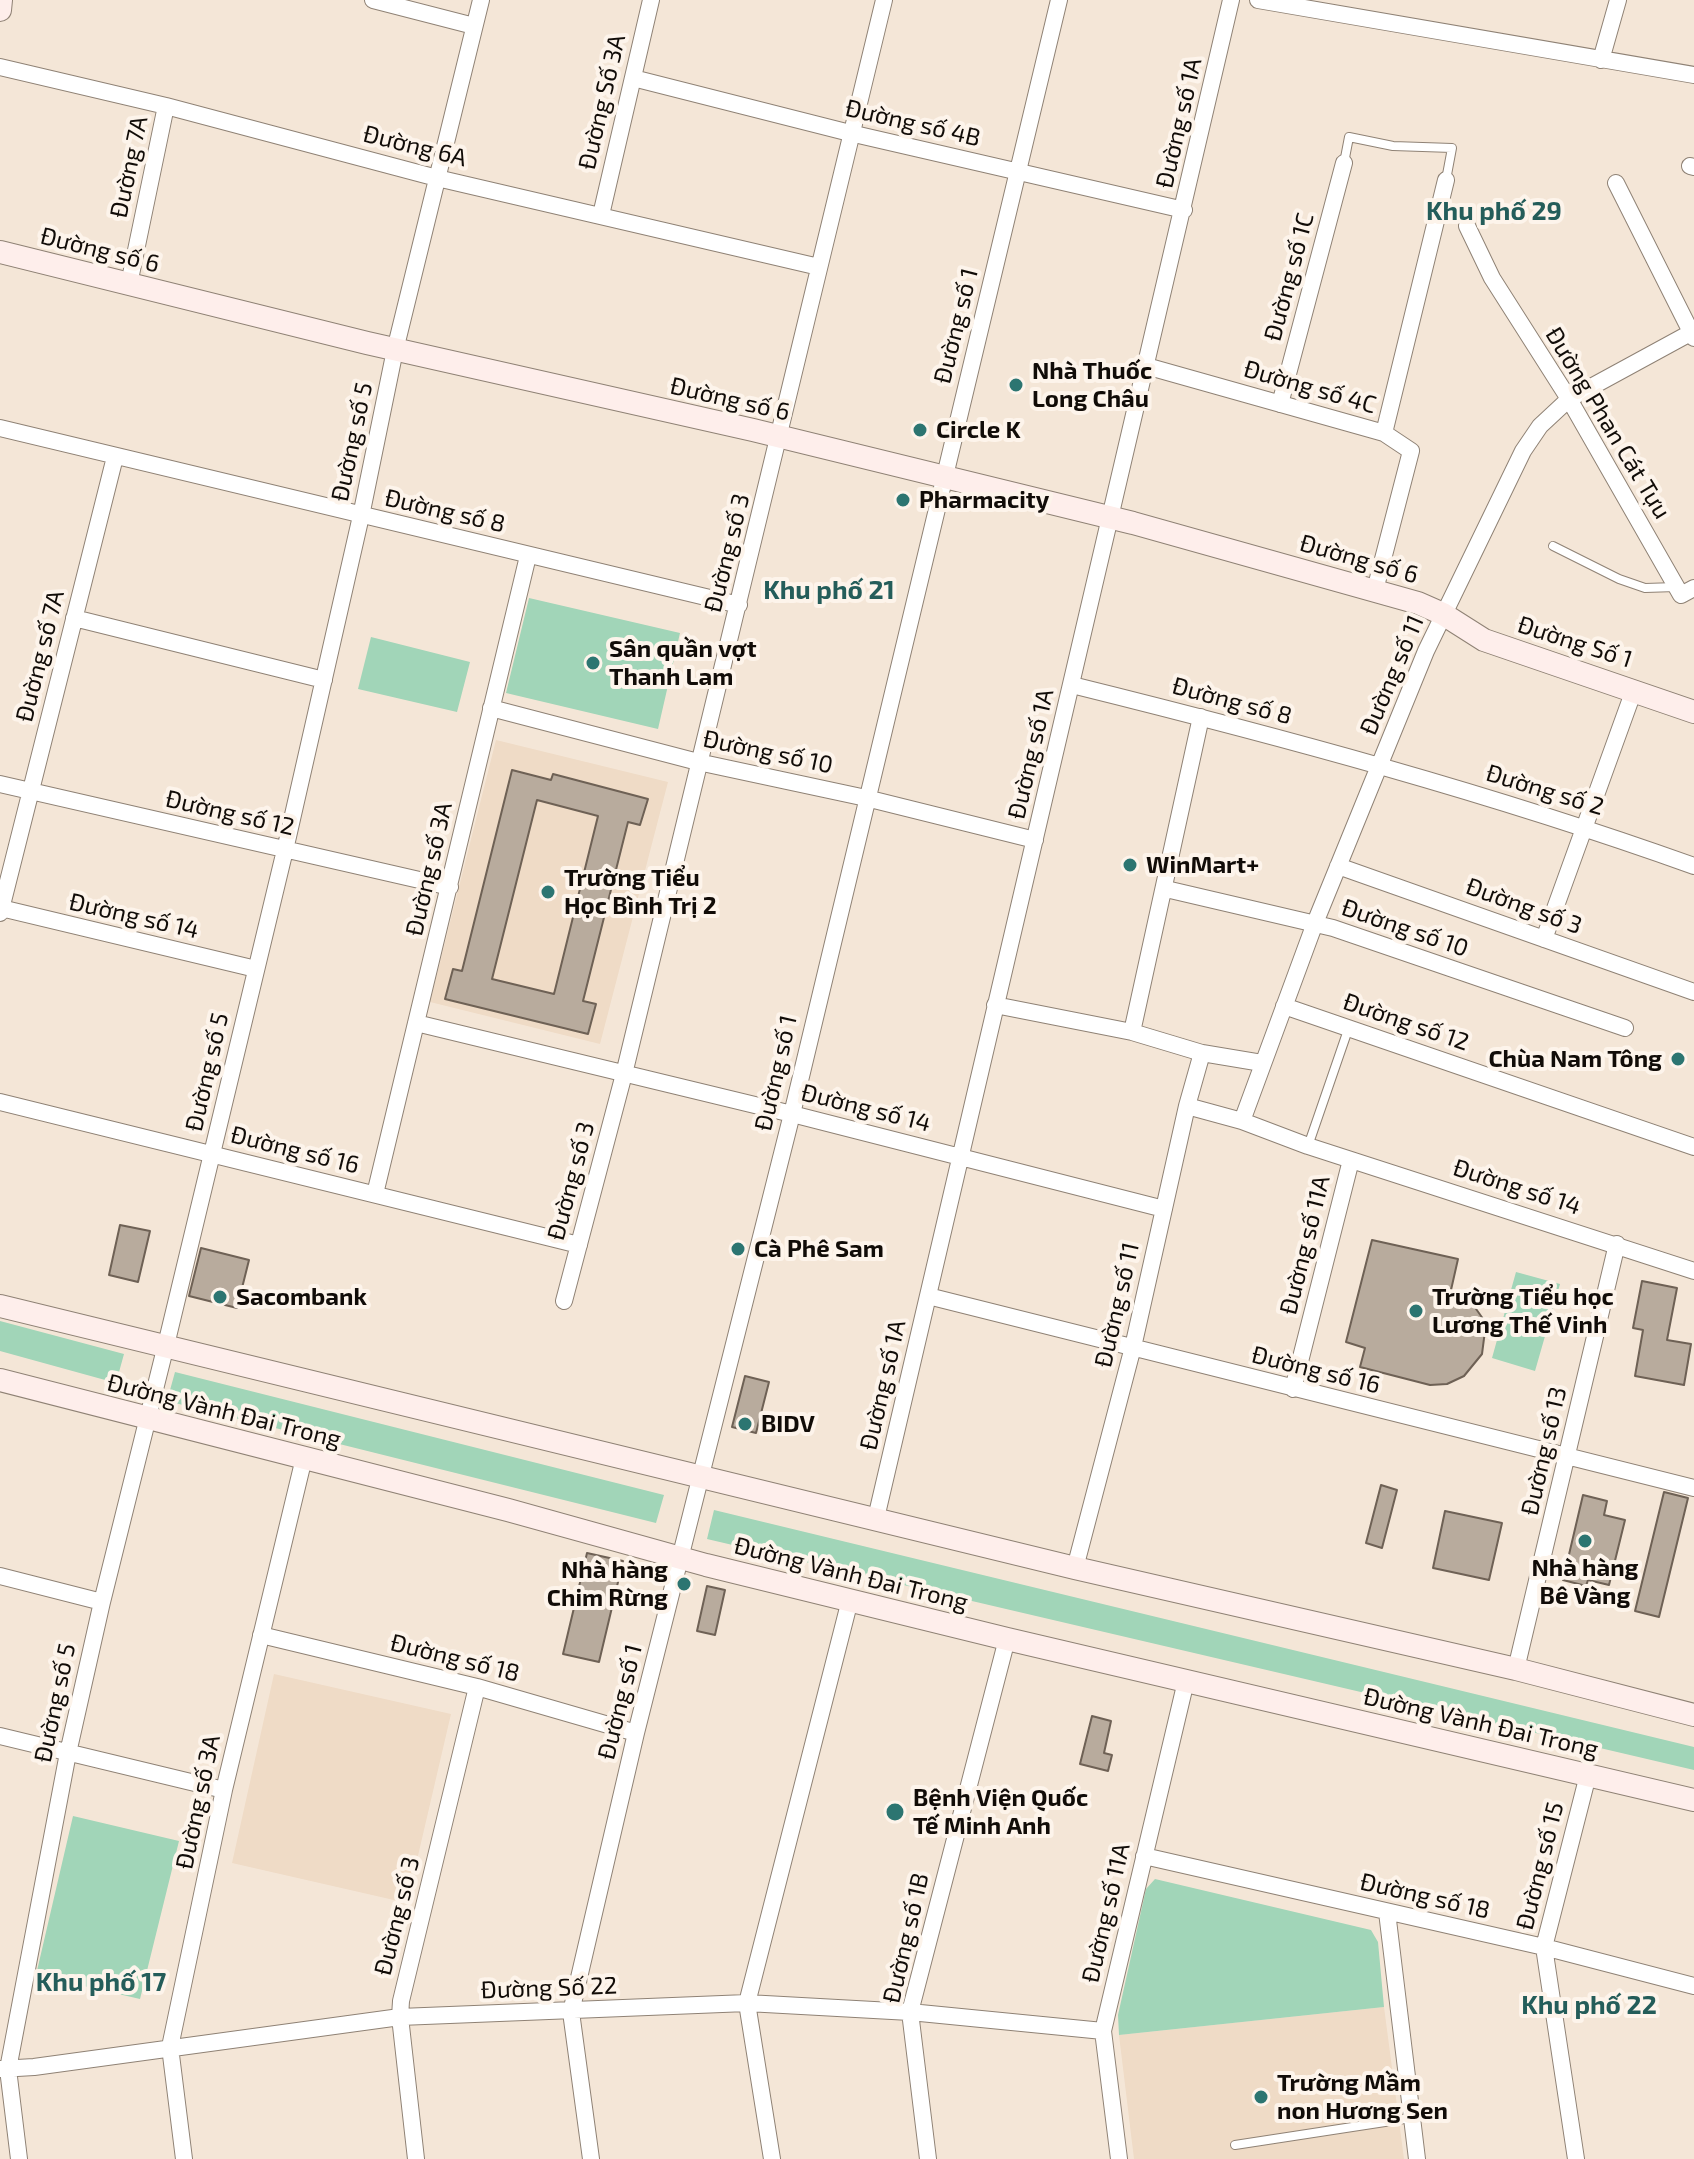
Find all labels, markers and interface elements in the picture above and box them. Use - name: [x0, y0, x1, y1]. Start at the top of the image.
- street label: Đường Số 3A: [572, 32, 632, 172]
- street label: Đường số 1A: [1150, 55, 1208, 191]
- street label: Đường số 4B: [843, 93, 983, 153]
- street label: Đường 7A: [104, 113, 154, 221]
- street label: Đường 6A: [360, 119, 470, 173]
- district label: Khu phố 29: [1426, 195, 1562, 227]
- street label: Đường số 1C: [1258, 210, 1320, 344]
- street label: Đường số 6: [37, 221, 163, 279]
- street label: Đường số 1: [928, 265, 984, 387]
- street label: Đường Phan Cát Tựu: [1539, 322, 1677, 524]
- street label: Đường số 4C: [1240, 354, 1380, 420]
- place label: Nhà Thuốc Long Châu: [1032, 357, 1152, 413]
- street label: Đường số 6: [667, 371, 793, 427]
- marker: Nhà Thuốc Long Châu: [1007, 376, 1025, 394]
- street label: Đường số 5: [325, 380, 379, 504]
- place label: Circle K: [936, 416, 1021, 444]
- marker: Circle K: [911, 421, 929, 439]
- street label: Đường số 8: [382, 483, 508, 539]
- place label: Pharmacity: [919, 486, 1049, 514]
- street label: Đường số 3: [698, 491, 756, 615]
- marker: Pharmacity: [894, 491, 912, 509]
- street label: Đường số 6: [1296, 528, 1422, 590]
- district label: Khu phố 21: [763, 574, 895, 606]
- street label: Đường số 7A: [10, 587, 70, 725]
- street label: Đường Số 1: [1514, 610, 1636, 674]
- street label: Đường số 11: [1354, 611, 1430, 739]
- place label: Sân quần vợt Thanh Lam: [609, 635, 757, 691]
- marker: Sân quần vợt Thanh Lam: [584, 654, 602, 672]
- street label: Đường số 8: [1169, 671, 1295, 731]
- street label: Đường số 1A: [1002, 686, 1060, 822]
- street label: Đường số 10: [700, 724, 836, 780]
- street label: Đường số 2: [1483, 758, 1607, 822]
- street label: Đường số 12: [163, 784, 297, 842]
- street label: Đường số 3A: [400, 799, 458, 939]
- place label: WinMart+: [1146, 851, 1259, 879]
- marker: WinMart+: [1121, 856, 1139, 874]
- place label: Trường Tiểu Học Bình Trị 2: [564, 864, 717, 920]
- street label: Đường số 3: [1462, 872, 1586, 940]
- marker: Trường Tiểu Học Bình Trị 2: [539, 883, 557, 901]
- street label: Đường số 14: [66, 887, 202, 945]
- street label: Đường số 10: [1338, 893, 1472, 963]
- street label: Đường số 12: [1339, 987, 1473, 1057]
- street label: Đường số 5: [179, 1010, 235, 1134]
- street label: Đường số 1: [749, 1012, 803, 1134]
- place label: Chùa Nam Tông: [1488, 1045, 1662, 1073]
- marker: Chùa Nam Tông: [1669, 1050, 1687, 1068]
- street label: Đường số 14: [798, 1078, 934, 1138]
- street label: Đường số 3: [541, 1119, 601, 1243]
- street label: Đường số 16: [228, 1120, 362, 1180]
- street label: Đường số 14: [1450, 1153, 1584, 1221]
- street label: Đường số 11A: [1274, 1173, 1336, 1317]
- place label: Cà Phê Sam: [754, 1235, 884, 1263]
- marker: Cà Phê Sam: [729, 1240, 747, 1258]
- street label: Đường số 11: [1089, 1240, 1145, 1370]
- place label: Sacombank: [236, 1283, 367, 1311]
- place label: Trường Tiểu học Lương Thế Vinh: [1432, 1283, 1614, 1339]
- marker: Sacombank: [211, 1288, 229, 1306]
- marker: Trường Tiểu học Lương Thế Vinh: [1407, 1302, 1425, 1320]
- street label: Đường số 1A: [854, 1317, 912, 1453]
- street label: Đường số 16: [1249, 1340, 1383, 1400]
- street label: Đường Vành Đai Trong: [104, 1368, 344, 1454]
- street label: Đường số 13: [1515, 1384, 1573, 1518]
- place label: BIDV: [761, 1410, 815, 1438]
- marker: BIDV: [736, 1415, 754, 1433]
- street label: Đường Vành Đai Trong: [731, 1531, 971, 1617]
- marker: Nhà hàng Bê Vàng: [1576, 1532, 1594, 1550]
- place label: Nhà hàng Bê Vàng: [1531, 1554, 1639, 1610]
- place label: Nhà hàng Chim Rừng: [547, 1556, 668, 1612]
- marker: Nhà hàng Chim Rừng: [675, 1575, 693, 1593]
- street label: Đường số 18: [387, 1628, 523, 1688]
- street label: Đường số 5: [28, 1641, 82, 1765]
- street label: Đường số 1: [592, 1641, 648, 1763]
- street label: Đường Vành Đai Trong: [1361, 1682, 1601, 1764]
- street label: Đường số 3A: [170, 1732, 226, 1872]
- place label: Bệnh Viện Quốc Tế Minh Anh: [913, 1784, 1088, 1840]
- street label: Đường số 15: [1510, 1799, 1570, 1933]
- marker: Bệnh Viện Quốc Tế Minh Anh: [884, 1801, 906, 1823]
- street label: Đường số 11A: [1076, 1840, 1136, 1986]
- street label: Đường số 3: [368, 1854, 426, 1978]
- street label: Đường số 18: [1357, 1867, 1493, 1925]
- street label: Đường số 1B: [877, 1870, 935, 2006]
- district label: Khu phố 17: [36, 1966, 166, 1998]
- street label: Đường Số 22: [480, 1971, 618, 2005]
- district label: Khu phố 22: [1521, 1989, 1657, 2021]
- place label: Trường Mầm non Hương Sen: [1277, 2069, 1448, 2125]
- marker: Trường Mầm non Hương Sen: [1252, 2088, 1270, 2106]

